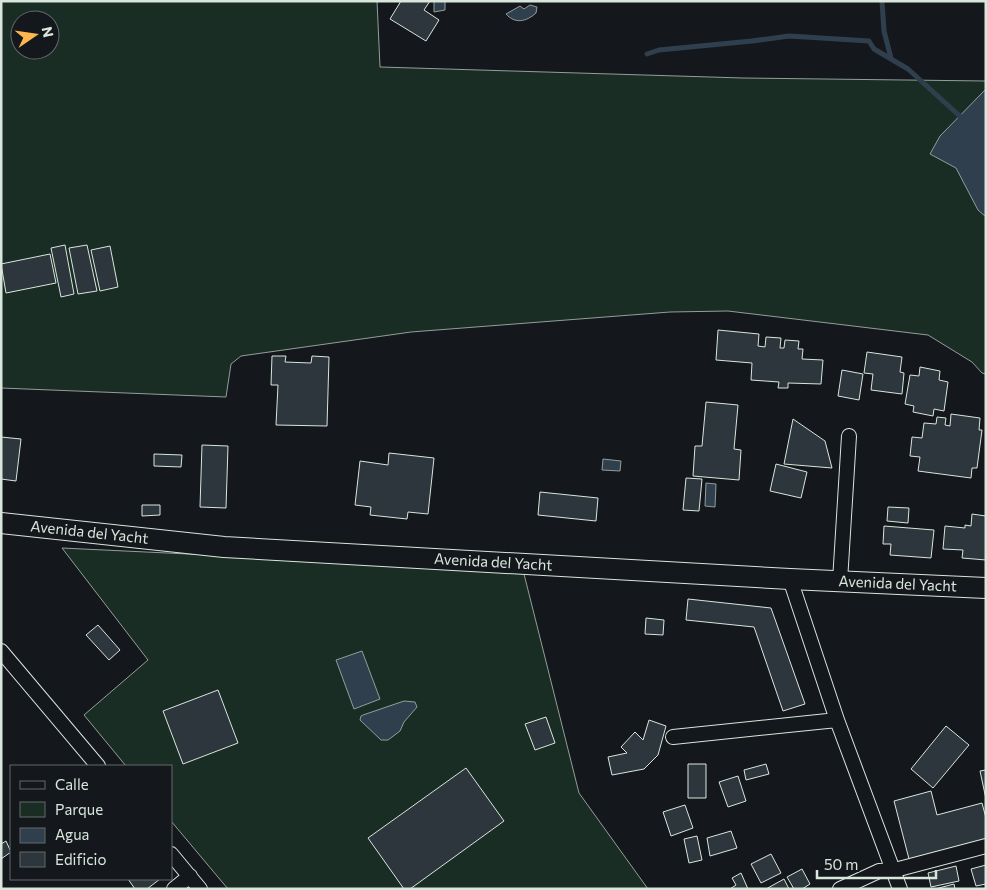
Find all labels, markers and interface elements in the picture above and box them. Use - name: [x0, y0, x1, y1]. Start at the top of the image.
- north arrow: [10, 10, 60, 60]
- text: N: [39, 25, 58, 39]
- street label: Avenida del Yacht: [30, 516, 150, 547]
- street label: Avenida del Yacht: [434, 549, 553, 574]
- street label: Avenida del Yacht: [838, 571, 957, 595]
- legend: [10, 765, 172, 880]
- text: Calle: [55, 775, 89, 793]
- text: Parque: [55, 800, 103, 818]
- text: Agua: [55, 825, 89, 843]
- scale bar: [817, 848, 936, 880]
- text: Edificio: [55, 850, 106, 868]
- text: 50 m: [824, 855, 858, 873]

